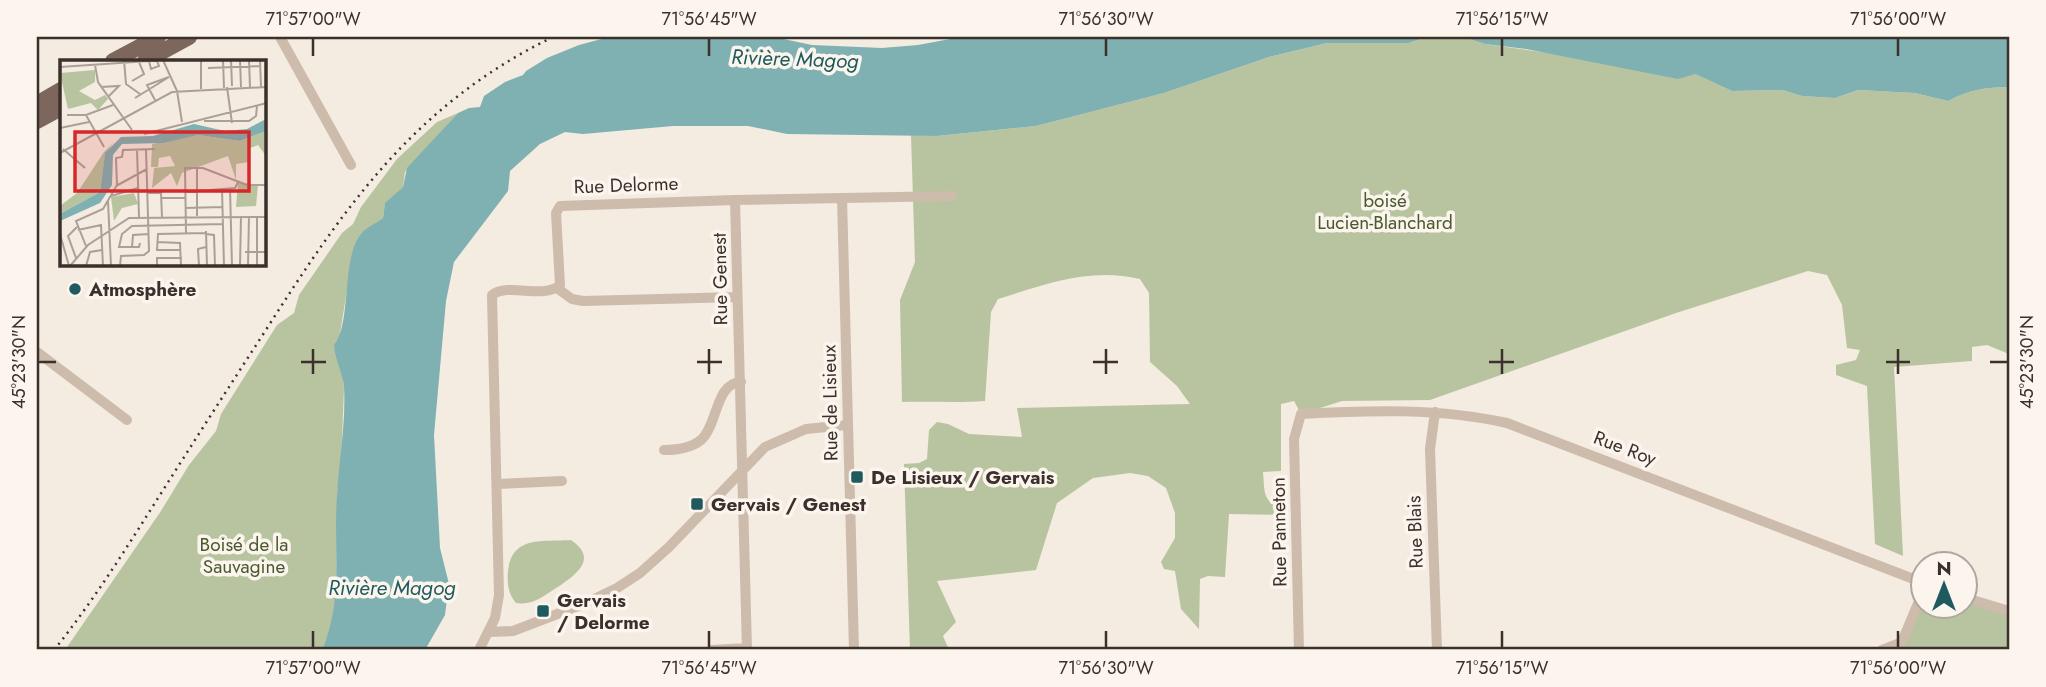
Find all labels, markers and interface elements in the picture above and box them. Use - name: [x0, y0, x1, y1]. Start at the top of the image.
- text: 71°57'00"W: [265, 6, 361, 32]
- text: 71°56'45"W: [661, 6, 757, 32]
- text: 71°56'30"W: [1058, 6, 1154, 32]
- text: 71°56'15"W: [1456, 6, 1548, 32]
- text: 71°56'00"W: [1850, 6, 1946, 32]
- water label: Rivière Magog: [731, 42, 860, 76]
- inset map: [60, 60, 266, 266]
- street label: Rue Delorme: [573, 170, 679, 200]
- park label: boisé Lucien-Blanchard: [1317, 187, 1453, 236]
- street label: Rue Genest: [706, 232, 734, 326]
- place label: Atmosphère: [88, 276, 196, 303]
- marker: Atmosphère: [67, 281, 83, 297]
- text: 45°23'30"N: [6, 315, 32, 409]
- text: 45°23'30"N: [2014, 315, 2040, 409]
- street label: Rue de Lisieux: [815, 345, 845, 461]
- street label: Rue Roy: [1590, 424, 1661, 473]
- place label: De Lisieux / Gervais: [871, 464, 1055, 491]
- marker: De Lisieux / Gervais: [849, 469, 865, 485]
- street label: Rue Panneton: [1265, 477, 1293, 587]
- place label: Gervais / Genest: [711, 491, 866, 518]
- street label: Rue Blais: [1400, 495, 1430, 569]
- marker: Gervais / Genest: [689, 496, 705, 512]
- park label: Boisé de la Sauvagine: [200, 531, 288, 580]
- north arrow: [1910, 550, 1980, 620]
- text: N: [1936, 555, 1952, 582]
- water label: Rivière Magog: [328, 573, 456, 603]
- place label: Gervais / Delorme: [557, 587, 650, 636]
- marker: Gervais / Delorme: [535, 603, 551, 619]
- text: 71°57'00"W: [265, 655, 361, 681]
- text: 71°56'45"W: [661, 655, 757, 681]
- text: 71°56'30"W: [1058, 655, 1154, 681]
- text: 71°56'15"W: [1456, 655, 1548, 681]
- text: 71°56'00"W: [1850, 655, 1946, 681]

